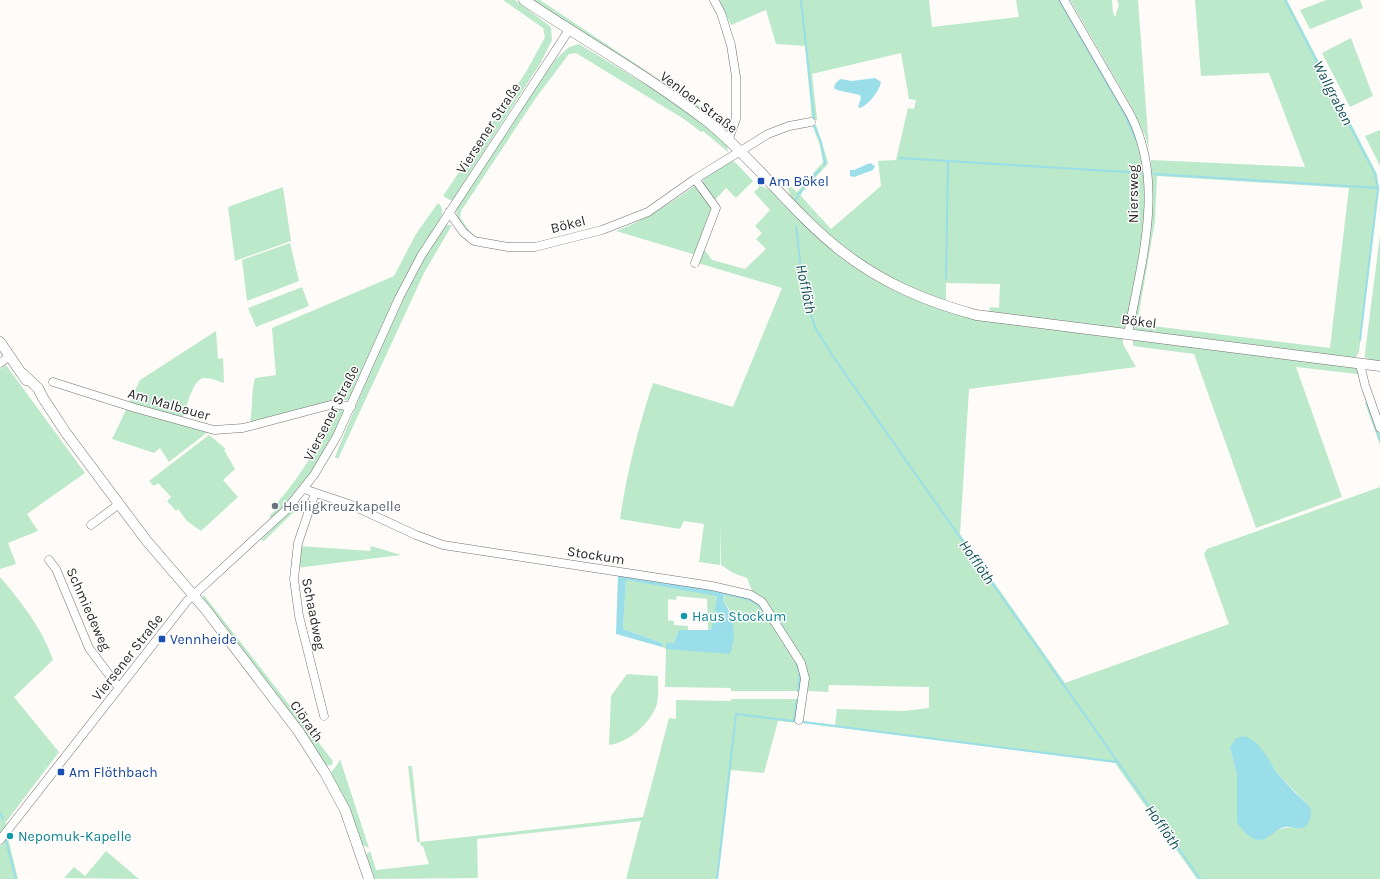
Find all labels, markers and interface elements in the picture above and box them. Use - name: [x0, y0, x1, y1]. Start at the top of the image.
- water label: Wallgraben: [1309, 58, 1357, 128]
- street label: Venloer Straße: [657, 68, 741, 137]
- street label: Viersener Straße: [453, 80, 524, 177]
- street label: Niersweg: [1125, 165, 1142, 223]
- place label: Am Bökel: [769, 173, 829, 190]
- marker: Am Bökel: [756, 176, 766, 186]
- street label: Bökel: [549, 212, 587, 237]
- water label: Hofflöth: [792, 263, 820, 315]
- street label: Bökel: [1120, 311, 1158, 332]
- street label: Viersener Straße: [300, 363, 363, 464]
- street label: Am Malbauer: [126, 385, 213, 425]
- place label: Heiligkreuzkapelle: [283, 498, 401, 515]
- marker: Heiligkreuzkapelle: [270, 501, 280, 511]
- water label: Hofflöth: [955, 536, 999, 588]
- street label: Stockum: [566, 543, 626, 568]
- street label: Schmiedeweg: [63, 565, 115, 654]
- street label: Schaadweg: [298, 577, 329, 652]
- place label: Haus Stockum: [692, 608, 786, 625]
- street label: Viersener Straße: [88, 611, 166, 704]
- marker: Haus Stockum: [679, 611, 689, 621]
- place label: Vennheide: [170, 631, 237, 648]
- marker: Vennheide: [157, 634, 167, 644]
- street label: Clörath: [286, 697, 327, 745]
- place label: Am Flöthbach: [69, 764, 158, 781]
- marker: Am Flöthbach: [56, 767, 66, 777]
- water label: Hofflöth: [1141, 801, 1185, 853]
- place label: Nepomuk-Kapelle: [18, 828, 132, 845]
- marker: Nepomuk-Kapelle: [5, 831, 15, 841]

